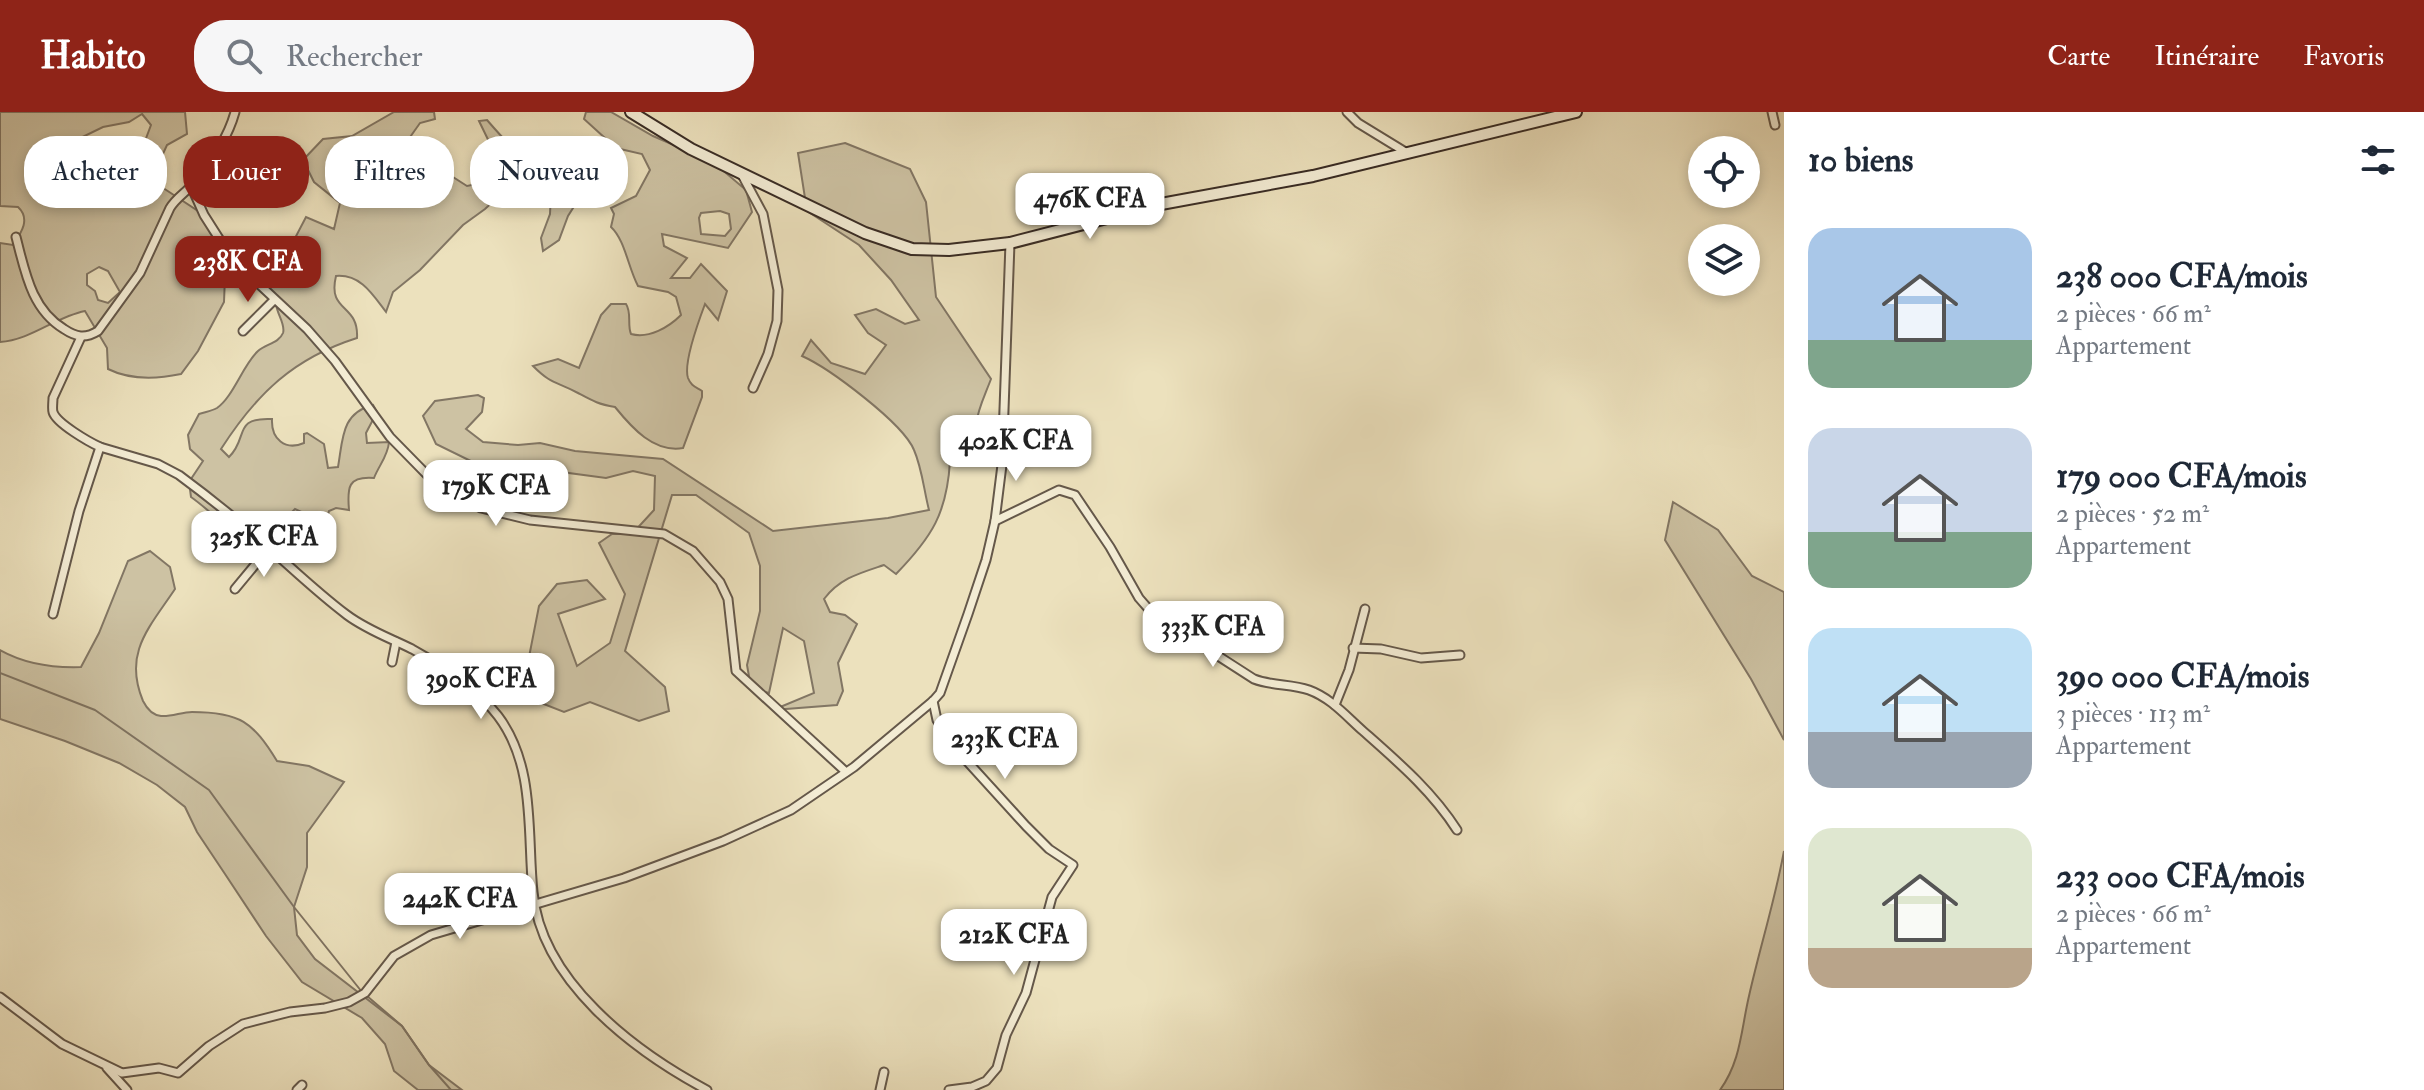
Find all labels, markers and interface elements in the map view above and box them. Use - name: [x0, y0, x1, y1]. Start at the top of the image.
- search box: [194, 20, 754, 92]
- text: Habito: [40, 32, 146, 80]
- icon: search: [222, 34, 266, 78]
- text: Rechercher: [286, 38, 422, 75]
- text: Carte: [2047, 39, 2110, 74]
- text: Itinéraire: [2154, 39, 2259, 74]
- text: Favoris: [2303, 39, 2384, 74]
- chip: Acheter: [24, 136, 167, 208]
- chip: Louer: [183, 136, 309, 208]
- chip: Filtres: [325, 136, 454, 208]
- chip: Nouveau: [470, 136, 628, 208]
- map controls: [1688, 136, 1760, 296]
- button: locate: [1688, 136, 1760, 208]
- icon: filters: [2356, 138, 2400, 182]
- text: 10 biens: [1808, 139, 1913, 182]
- pin: 476K CFA: [1007, 173, 1173, 241]
- text: 476K CFA: [1033, 183, 1147, 215]
- button: layers: [1688, 224, 1760, 296]
- pin: 238K CFA: [165, 236, 331, 304]
- text: 238K CFA: [193, 246, 303, 278]
- text: 238 000 CFA/mois: [2056, 255, 2308, 298]
- icon: home: [1872, 260, 1968, 356]
- text: 2 pièces · 66 m²: [2056, 298, 2211, 330]
- text: Appartement: [2056, 330, 2191, 362]
- pin: 402K CFA: [933, 415, 1099, 483]
- text: 402K CFA: [958, 425, 1074, 457]
- text: 179 000 CFA/mois: [2056, 455, 2307, 498]
- pin: 179K CFA: [413, 460, 579, 528]
- icon: home: [1872, 460, 1968, 556]
- text: 179K CFA: [441, 470, 551, 502]
- text: 2 pièces · 52 m²: [2056, 498, 2209, 530]
- pin: 325K CFA: [181, 511, 347, 579]
- text: 325K CFA: [209, 521, 319, 553]
- text: Appartement: [2056, 530, 2191, 562]
- pin: 333K CFA: [1130, 601, 1296, 669]
- text: 333K CFA: [1161, 611, 1265, 643]
- pin: 390K CFA: [398, 653, 564, 721]
- text: 390 000 CFA/mois: [2056, 655, 2309, 698]
- icon: home: [1872, 660, 1968, 756]
- text: 390K CFA: [425, 663, 537, 695]
- text: 3 pièces · 113 m²: [2056, 698, 2210, 730]
- pin: 233K CFA: [922, 713, 1088, 781]
- text: 233K CFA: [951, 723, 1059, 755]
- text: Appartement: [2056, 730, 2191, 762]
- text: 233 000 CFA/mois: [2056, 855, 2305, 898]
- icon: home: [1872, 860, 1968, 956]
- pin: 242K CFA: [377, 873, 543, 941]
- text: 242K CFA: [402, 883, 518, 915]
- text: 2 pièces · 66 m²: [2056, 898, 2211, 930]
- pin: 212K CFA: [931, 909, 1097, 977]
- text: 212K CFA: [959, 919, 1069, 951]
- text: Appartement: [2056, 930, 2191, 962]

